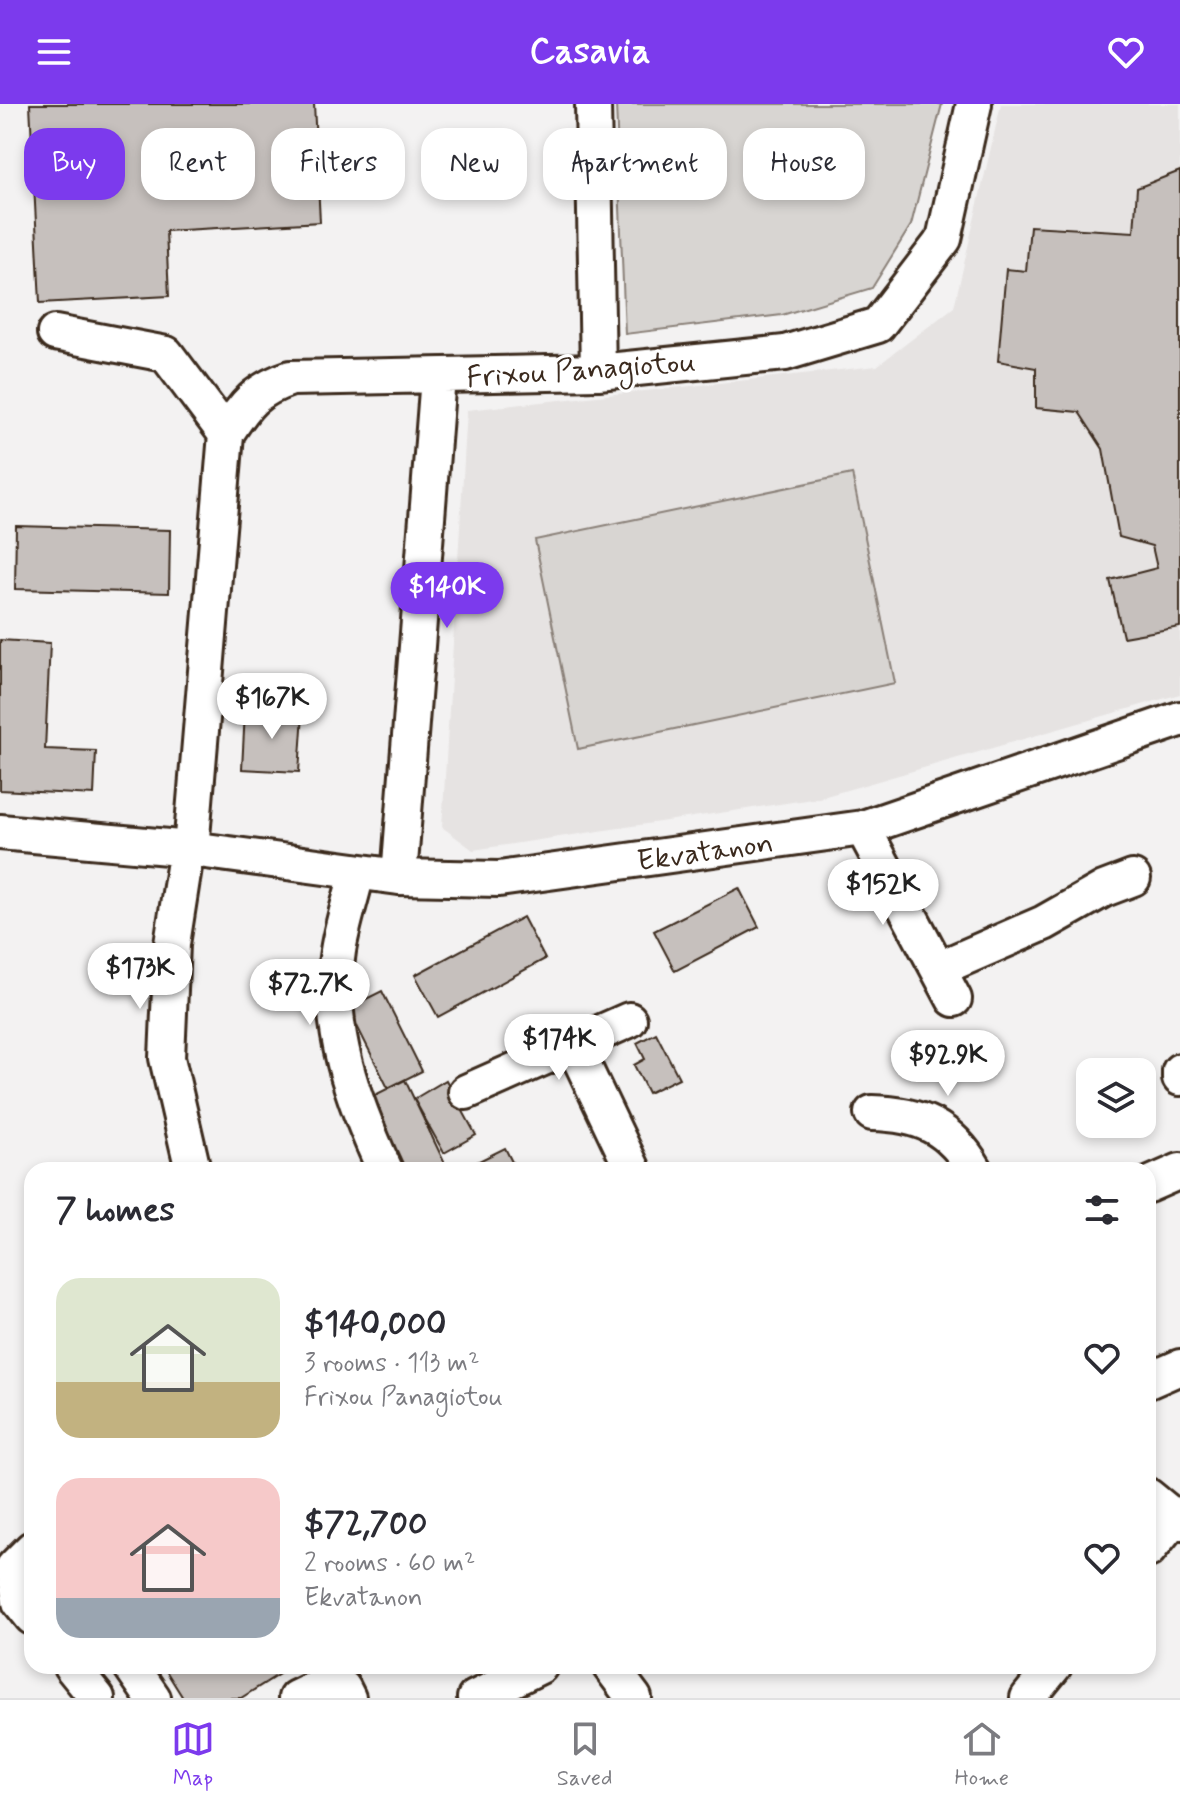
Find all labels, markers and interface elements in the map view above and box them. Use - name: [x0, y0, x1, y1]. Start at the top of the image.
- text: Casavia: [529, 29, 651, 76]
- icon: menu: [32, 30, 76, 74]
- icon: heart: [1104, 30, 1148, 74]
- chip: Buy: [24, 128, 125, 200]
- chip: Rent: [141, 128, 255, 200]
- chip: Filters: [271, 128, 405, 200]
- chip: New: [421, 128, 527, 200]
- chip: Apartment: [543, 128, 727, 200]
- chip: House: [743, 128, 865, 200]
- street label: Frixou Panagiotou: [465, 343, 697, 400]
- pin: $140K: [391, 562, 503, 630]
- text: $140K: [409, 571, 485, 605]
- pin: $167K: [216, 673, 328, 741]
- text: $167K: [235, 682, 309, 716]
- street label: Ekvatanon: [635, 824, 776, 881]
- pin: $152K: [827, 859, 939, 927]
- text: $152K: [846, 868, 920, 902]
- pin: $173K: [84, 943, 196, 1011]
- text: $173K: [106, 952, 174, 986]
- pin: $72.7K: [245, 959, 375, 1027]
- text: $72.7K: [268, 968, 352, 1002]
- pin: $174K: [503, 1014, 615, 1082]
- text: $174K: [522, 1023, 596, 1057]
- pin: $92.9K: [883, 1030, 1013, 1098]
- text: $92.9K: [909, 1039, 987, 1073]
- map controls: [1076, 1058, 1156, 1138]
- button: layers: [1076, 1058, 1156, 1138]
- text: 7 homes: [56, 1188, 175, 1233]
- icon: filters: [1080, 1188, 1124, 1232]
- text: $140,000: [304, 1302, 447, 1347]
- icon: home: [120, 1310, 216, 1406]
- icon: heart: [1080, 1336, 1124, 1380]
- text: 3 rooms · 113 m²: [304, 1347, 480, 1381]
- text: Frixou Panagiotou: [304, 1381, 503, 1415]
- text: $72,700: [304, 1502, 427, 1547]
- icon: home: [120, 1510, 216, 1606]
- icon: heart: [1080, 1536, 1124, 1580]
- text: 2 rooms · 60 m²: [304, 1547, 475, 1581]
- text: Ekvatanon: [304, 1581, 423, 1615]
- tab: Map: [171, 1717, 215, 1793]
- tab: Saved: [557, 1717, 612, 1793]
- tab: Home: [954, 1717, 1009, 1793]

